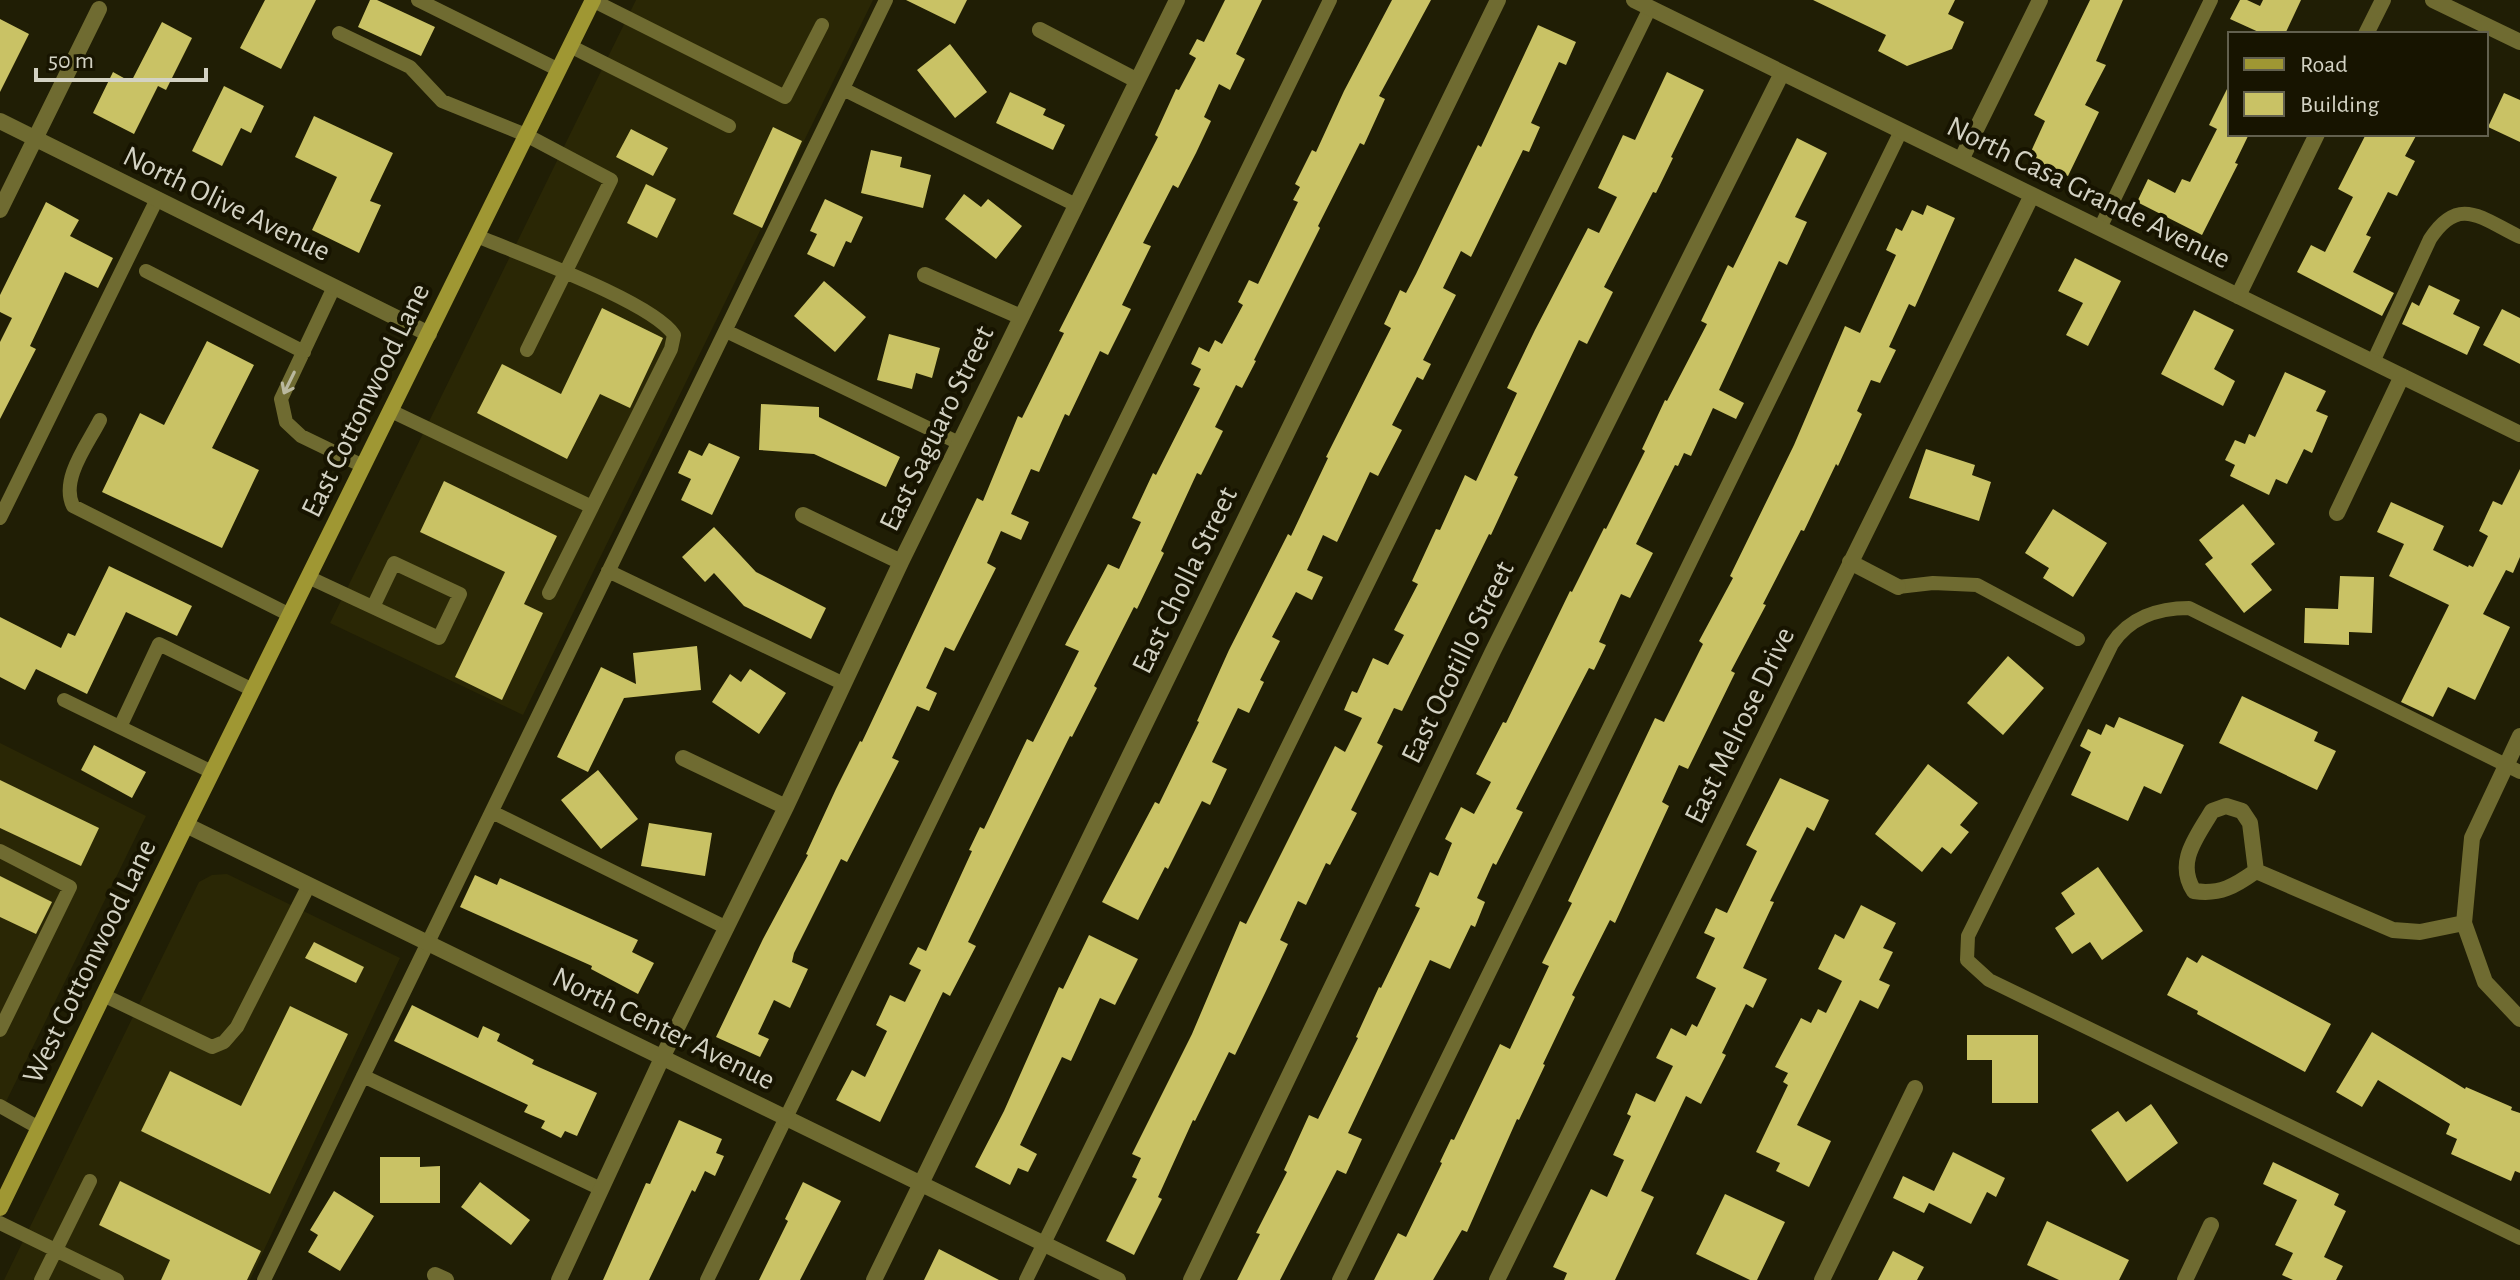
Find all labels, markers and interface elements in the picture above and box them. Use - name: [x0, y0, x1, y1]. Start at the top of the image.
- scale bar: [36, 32, 206, 82]
- legend: [2228, 32, 2488, 136]
- text: 50 m: [48, 49, 94, 73]
- text: Road: [2300, 53, 2348, 77]
- text: Building: [2300, 93, 2379, 117]
- street label: North Casa Grande Avenue: [1942, 111, 2235, 275]
- street label: North Olive Avenue: [118, 141, 335, 267]
- street label: East Cottonwood Lane: [296, 279, 436, 522]
- street label: East Saguaro Street: [874, 321, 1000, 536]
- one-way arrow: [281, 371, 296, 395]
- street label: East Cholla Street: [1127, 482, 1243, 678]
- street label: East Ocotillo Street: [1396, 556, 1520, 768]
- street label: East Melrose Drive: [1679, 623, 1800, 828]
- street label: West Cottonwood Lane: [18, 835, 162, 1088]
- street label: North Center Avenue: [548, 962, 780, 1096]

